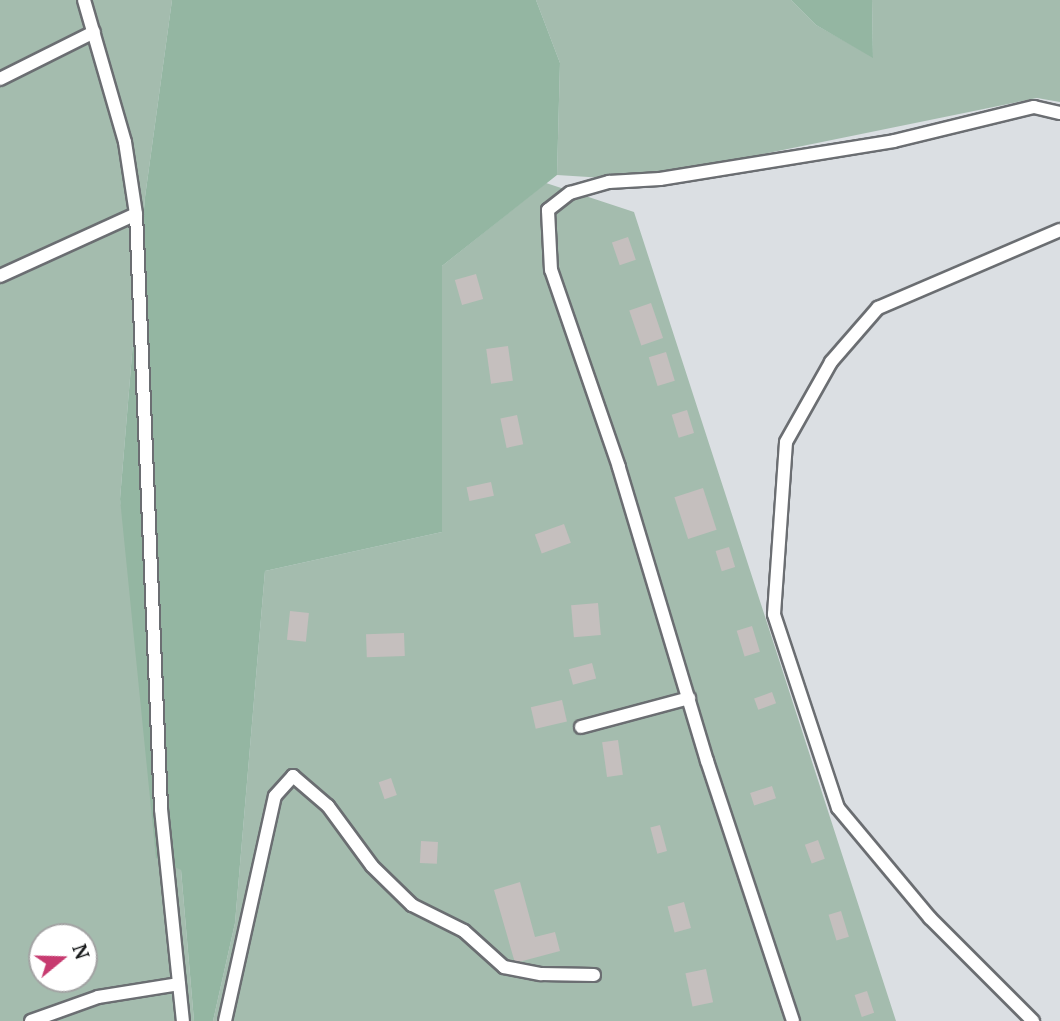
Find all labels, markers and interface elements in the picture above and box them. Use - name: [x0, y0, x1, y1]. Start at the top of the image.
- north arrow: [28, 923, 98, 993]
- text: N: [67, 941, 96, 963]

